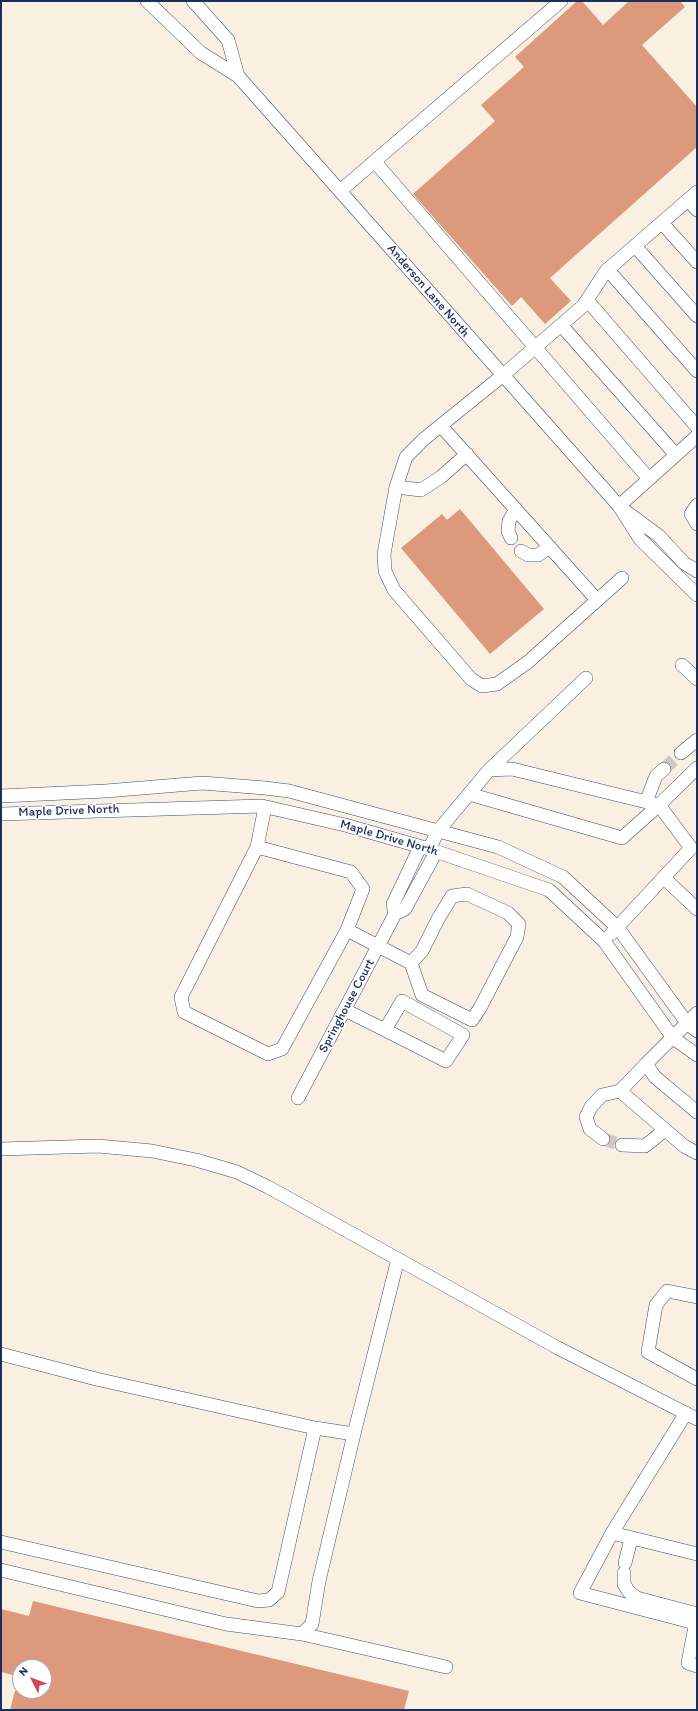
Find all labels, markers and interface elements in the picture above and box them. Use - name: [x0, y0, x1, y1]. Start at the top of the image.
- street label: Anderson Lane North: [383, 241, 473, 341]
- street label: Maple Drive North: [18, 801, 120, 821]
- street label: Maple Drive North: [338, 817, 440, 859]
- street label: Springhouse Court: [316, 956, 378, 1056]
- north arrow: [12, 1659, 52, 1699]
- text: N: [16, 1664, 31, 1678]

